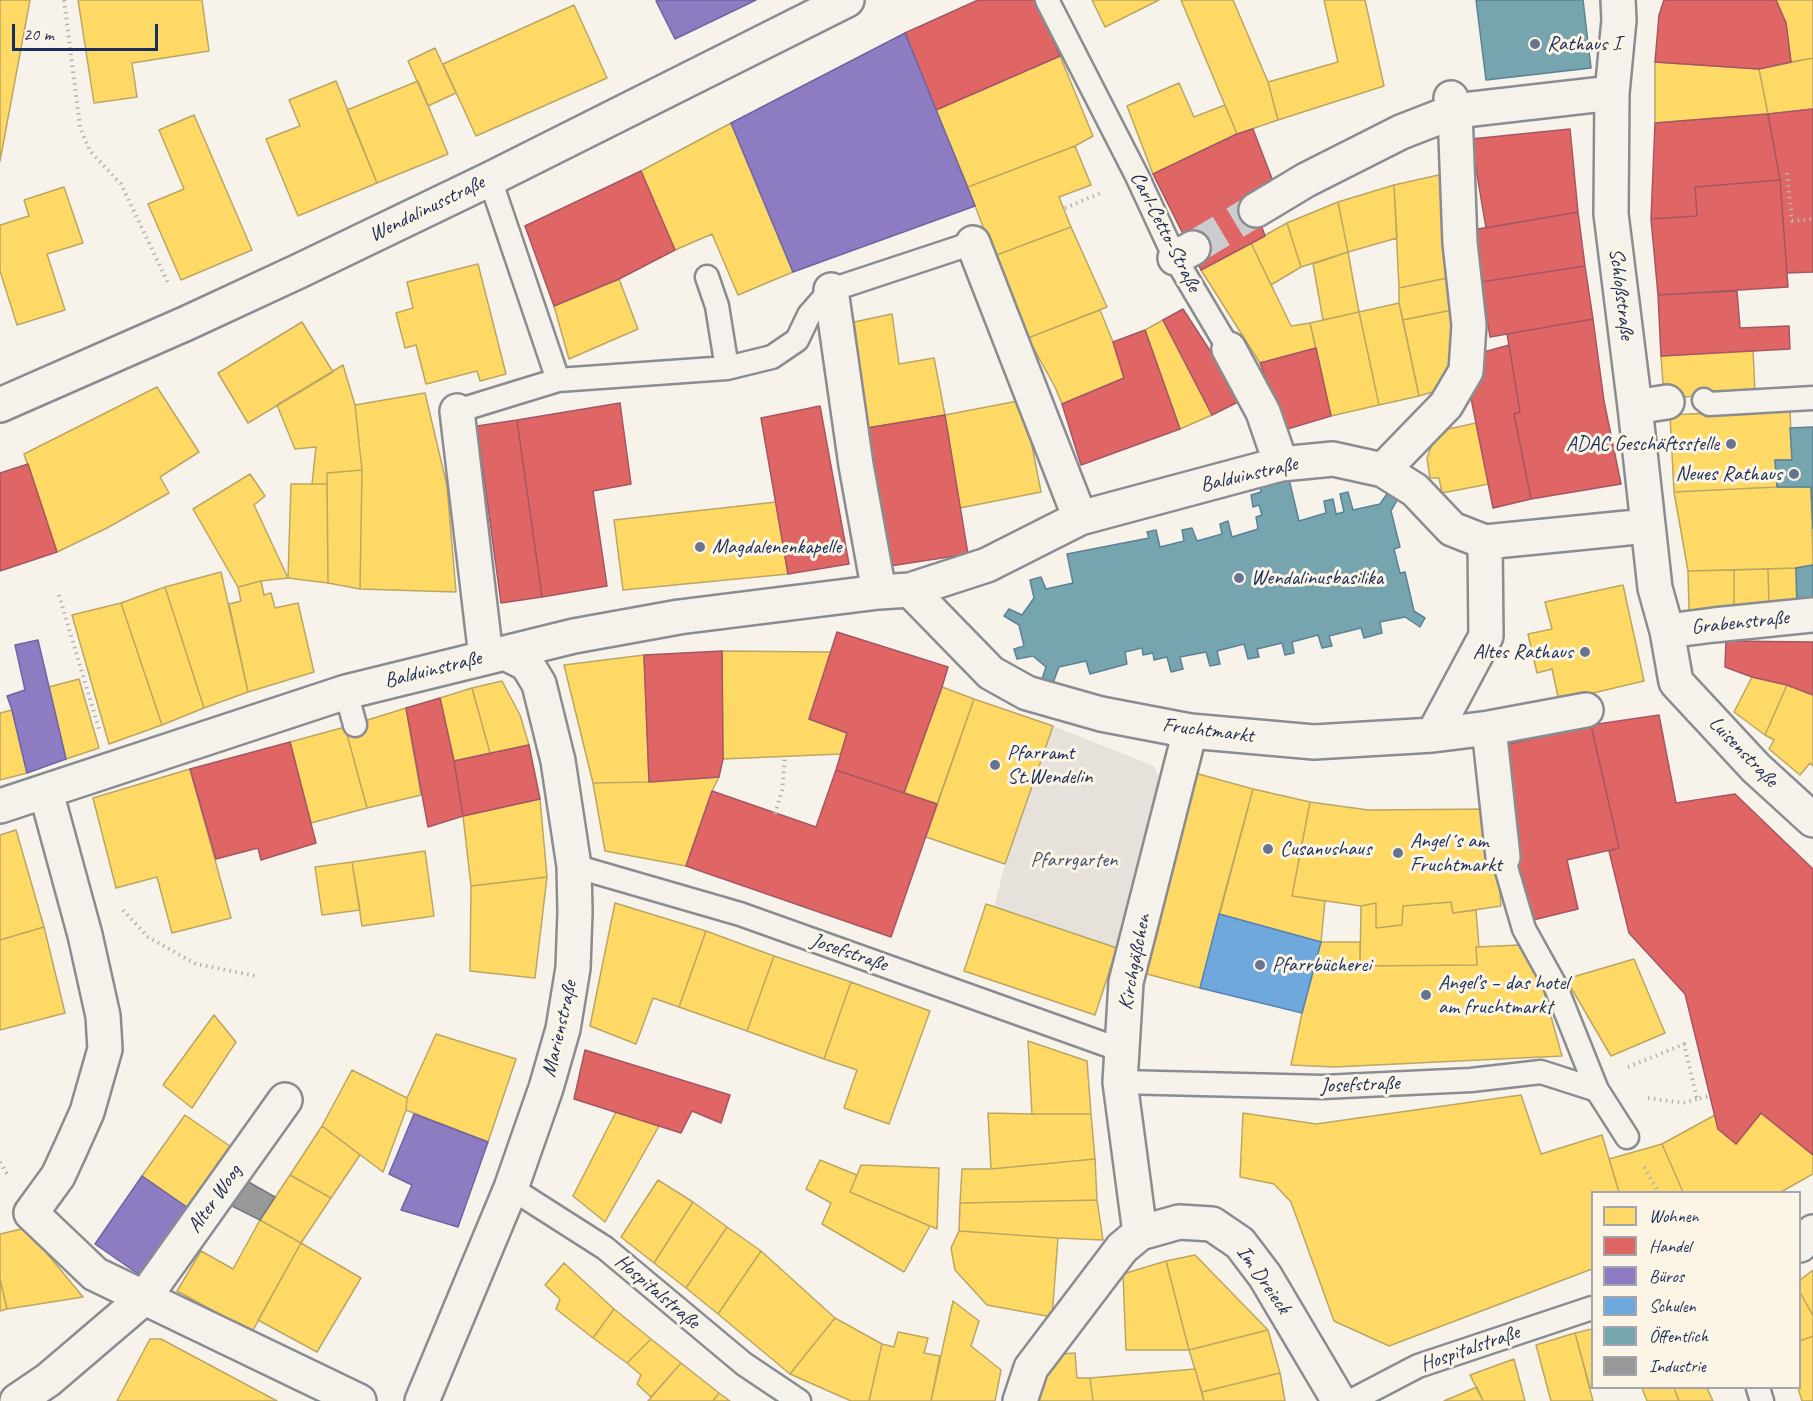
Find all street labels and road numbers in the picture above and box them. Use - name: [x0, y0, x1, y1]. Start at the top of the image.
- street label: Carl-Cetto-Straße: [1124, 168, 1206, 296]
- street label: Wendalinusstraße: [365, 170, 489, 248]
- street label: Schloßstraße: [1603, 247, 1639, 341]
- street label: Balduinstraße: [1198, 452, 1300, 498]
- street label: Grabenstraße: [1690, 605, 1790, 641]
- street label: Balduinstraße: [382, 646, 484, 694]
- street label: Luisenstraße: [1703, 711, 1783, 793]
- street label: Fruchtmarkt: [1161, 713, 1255, 749]
- street label: Kirchgäßchen: [1113, 912, 1157, 1012]
- street label: Josefstraße: [807, 928, 891, 978]
- street label: Marienstraße: [537, 978, 583, 1080]
- street label: Josefstraße: [1320, 1071, 1400, 1099]
- street label: Alter Woog: [182, 1160, 248, 1238]
- street label: Im Dreieck: [1230, 1241, 1296, 1319]
- street label: Hospitalstraße: [609, 1249, 705, 1335]
- street label: Hospitalstraße: [1417, 1320, 1523, 1378]

